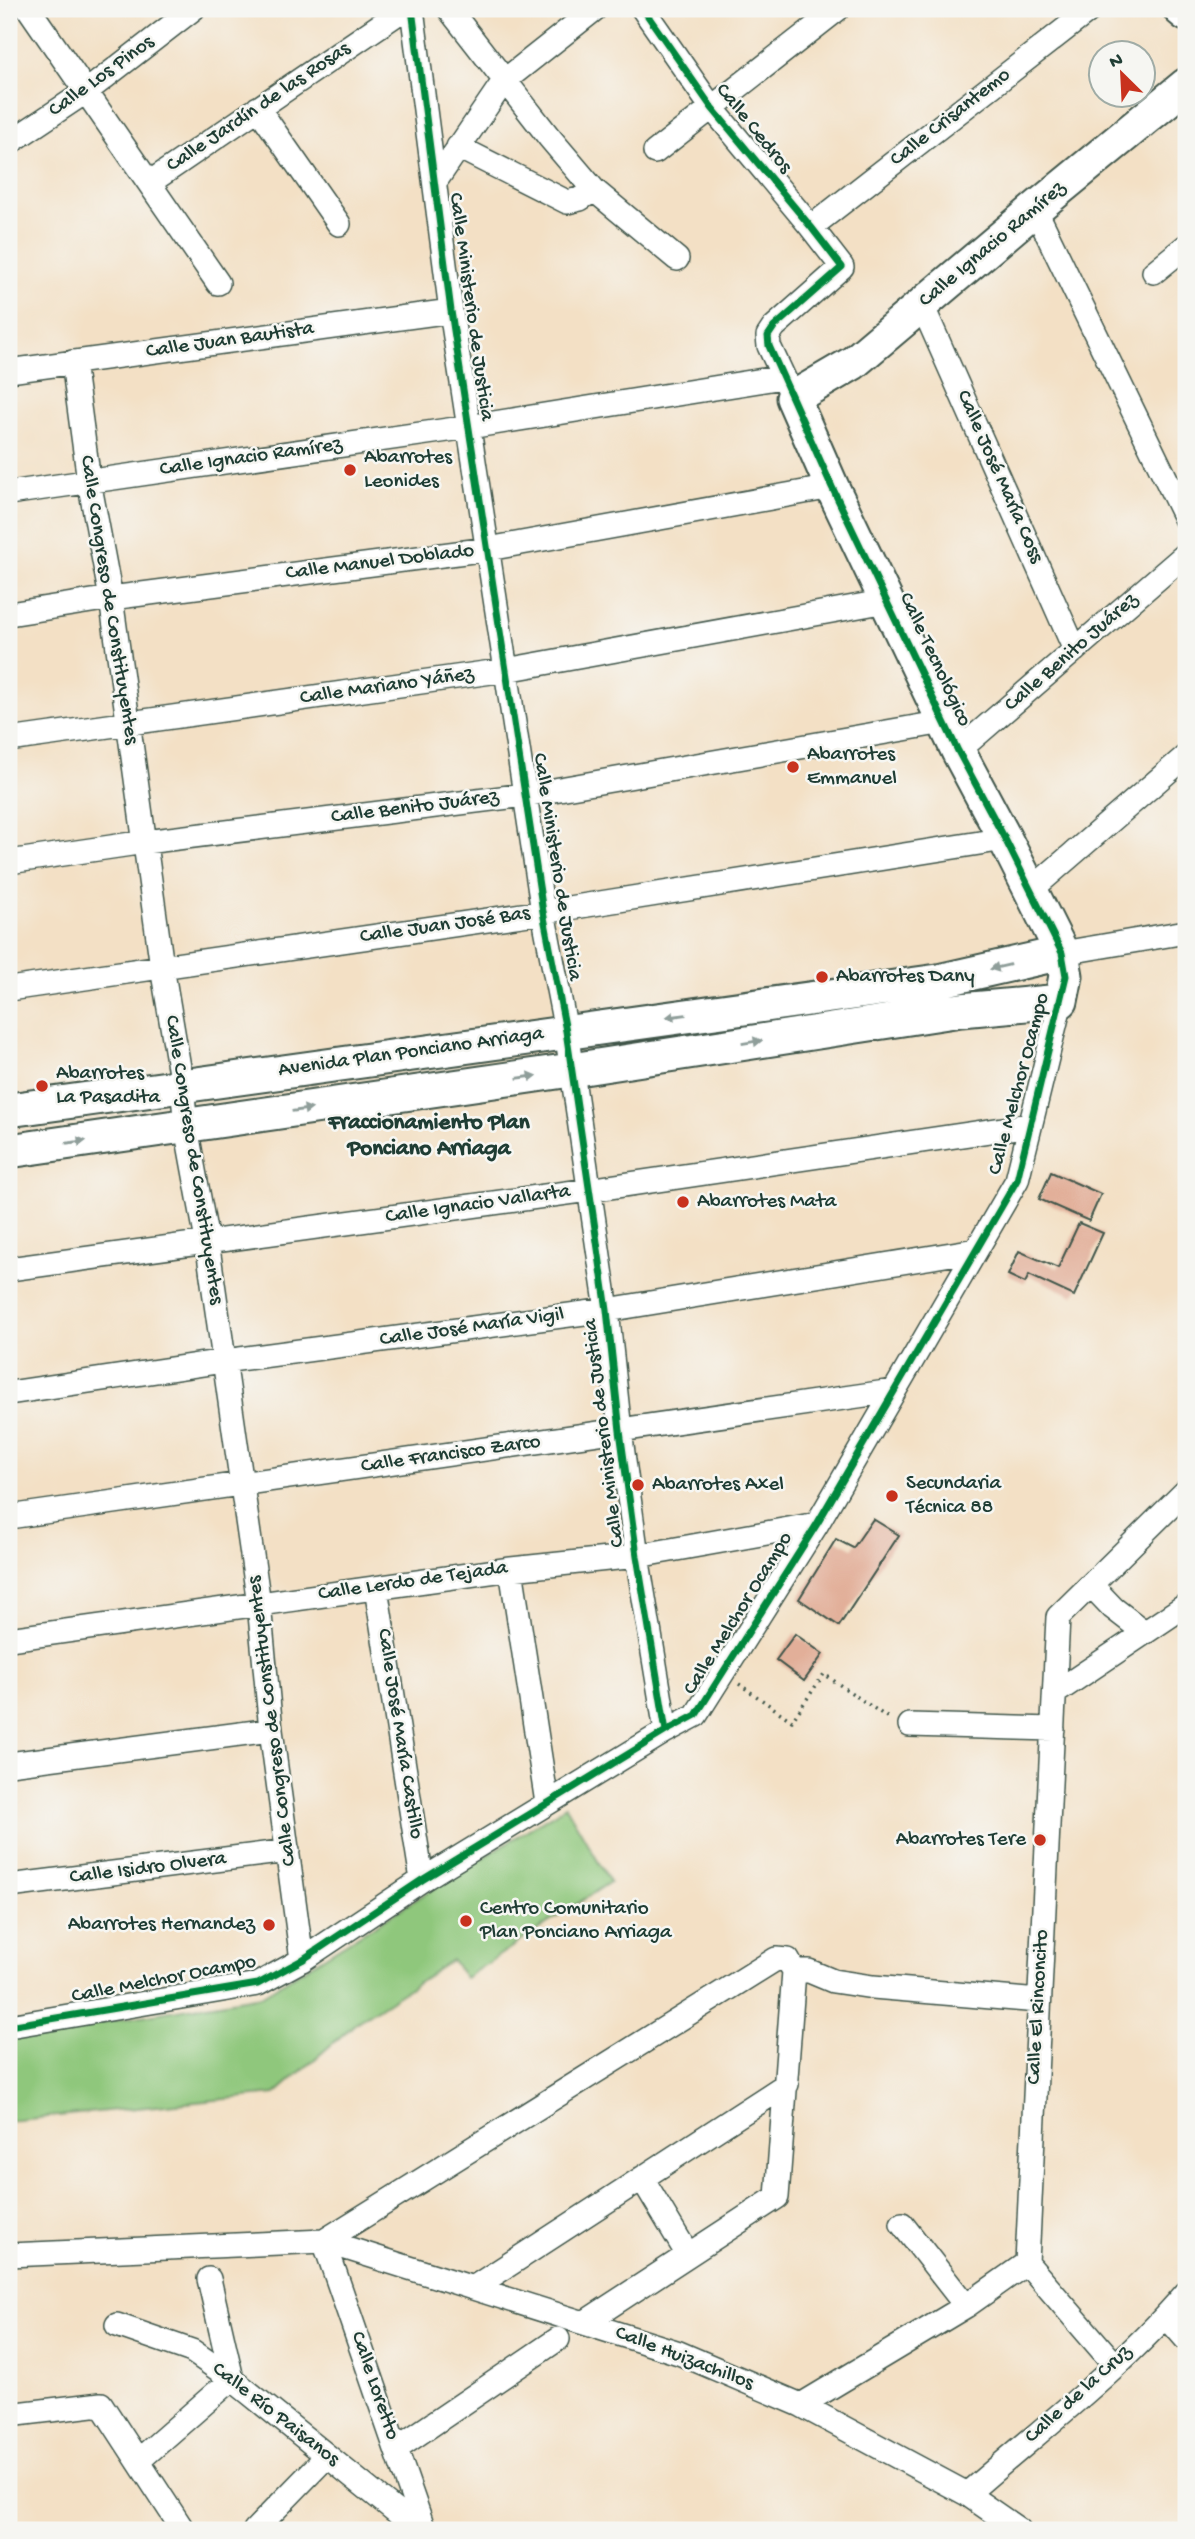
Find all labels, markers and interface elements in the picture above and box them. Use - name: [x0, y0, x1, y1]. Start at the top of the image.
- street label: Calle Los Pinos: [44, 30, 161, 124]
- street label: Calle Jardín de las Rosas: [162, 36, 357, 179]
- north arrow: [1086, 38, 1156, 108]
- text: N: [1106, 49, 1127, 75]
- street label: Calle Crisantemo: [886, 63, 1016, 173]
- street label: Calle Cedros: [709, 79, 798, 180]
- street label: Calle Ignacio Ramírez: [915, 176, 1072, 314]
- street label: Calle Ministerio de Justicia: [442, 191, 499, 424]
- street label: Calle Juan Bautista: [145, 317, 317, 365]
- street label: Calle José María Coss: [950, 387, 1049, 568]
- street label: Calle Ignacio Ramírez: [158, 433, 345, 483]
- place label: Abarrotes Leonides: [364, 446, 453, 495]
- street label: Calle Congreso de Constituyentes: [73, 454, 143, 747]
- marker: Abarrotes Leonides: [342, 462, 358, 478]
- street label: Calle Manuel Doblado: [284, 539, 476, 587]
- street label: Calle Benito Juárez: [1000, 588, 1144, 718]
- street label: Calle Tecnológico: [892, 589, 976, 731]
- street label: Calle Mariano Yáñez: [298, 662, 476, 712]
- place label: Abarrotes Emmanuel: [807, 743, 897, 792]
- street label: Calle Ministerio de Justicia: [526, 751, 587, 984]
- marker: Abarrotes Emmanuel: [785, 759, 801, 775]
- street label: Calle Benito Juárez: [330, 785, 501, 831]
- street label: Calle Juan José Bas: [358, 902, 533, 950]
- one-way arrow: [989, 962, 1011, 973]
- place label: Abarrotes Dany: [836, 965, 975, 990]
- marker: Abarrotes Dany: [814, 969, 830, 985]
- street label: Calle Melchor Ocampo: [984, 990, 1056, 1178]
- one-way arrow: [665, 1011, 687, 1022]
- street label: Calle Congreso de Constituyentes: [158, 1014, 228, 1307]
- street label: Avenida Plan Ponciano Arriaga: [277, 1022, 547, 1084]
- one-way arrow: [741, 1036, 763, 1047]
- place label: Abarrotes La Pasadita: [56, 1062, 161, 1111]
- one-way arrow: [516, 1071, 538, 1082]
- marker: Abarrotes La Pasadita: [34, 1078, 50, 1094]
- one-way arrow: [291, 1104, 313, 1115]
- district label: Fraccionamiento Plan Ponciano Arriaga: [327, 1110, 531, 1163]
- one-way arrow: [66, 1136, 88, 1147]
- street label: Calle Ignacio Vallarta: [384, 1179, 573, 1230]
- place label: Abarrotes Mata: [697, 1190, 838, 1215]
- marker: Abarrotes Mata: [675, 1194, 691, 1210]
- street label: Calle José María Vigil: [378, 1303, 566, 1353]
- street label: Calle Ministerio de Justicia: [578, 1316, 631, 1549]
- street label: Calle Francisco Zarco: [360, 1430, 542, 1480]
- place label: Secundaria Técnica 88: [905, 1472, 1002, 1521]
- place label: Abarrotes Axel: [652, 1473, 784, 1498]
- marker: Abarrotes Axel: [630, 1477, 646, 1493]
- marker: Secundaria Técnica 88: [884, 1488, 900, 1504]
- street label: Calle Melchor Ocampo: [679, 1528, 799, 1700]
- street label: Calle Lerdo de Tejada: [317, 1556, 511, 1608]
- street label: Calle Congreso de Constituyentes: [243, 1573, 303, 1868]
- street label: Calle José María Castillo: [370, 1627, 428, 1841]
- place label: Abarrotes Tere: [896, 1828, 1027, 1853]
- marker: Abarrotes Tere: [1032, 1832, 1048, 1848]
- street label: Calle Isidro Olvera: [68, 1847, 229, 1891]
- place label: Centro Comunitario Plan Ponciano Arriaga: [479, 1897, 673, 1946]
- place label: Abarrotes Hernandez: [68, 1913, 256, 1938]
- marker: Centro Comunitario Plan Ponciano Arriaga: [458, 1913, 474, 1929]
- marker: Abarrotes Hernandez: [261, 1917, 277, 1933]
- street label: Calle El Rinconcito: [1022, 1929, 1056, 2085]
- street label: Calle Melchor Ocampo: [70, 1950, 258, 2010]
- street label: Calle Huizachillos: [611, 2321, 758, 2397]
- street label: Calle Loretto: [344, 2329, 404, 2444]
- street label: Calle de la Cruz: [1020, 2340, 1138, 2450]
- street label: Calle Río Paisanos: [206, 2357, 345, 2473]

